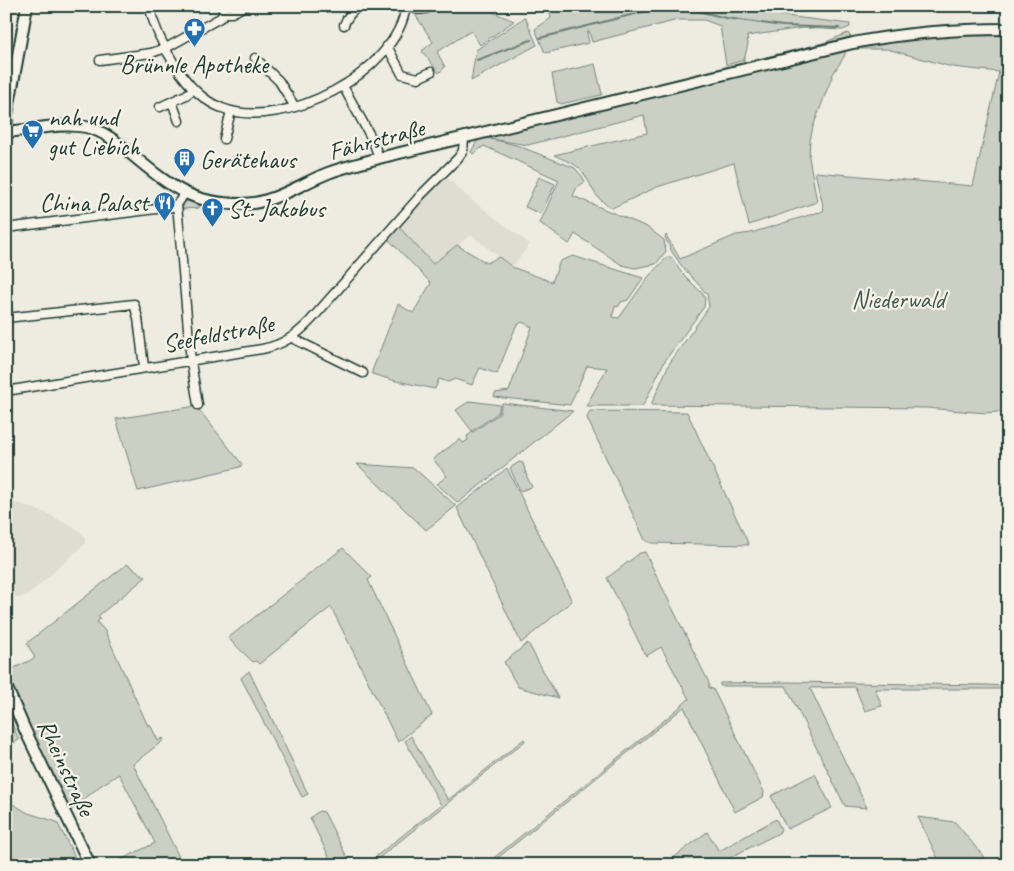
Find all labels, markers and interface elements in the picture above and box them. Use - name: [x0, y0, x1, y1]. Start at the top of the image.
- pharmacy icon: Brünnle Apotheke: [182, 17, 206, 48]
- place label: Brünnle Apotheke: [120, 49, 270, 81]
- place label: nah und gut Liebich: [48, 102, 141, 163]
- street label: Fährstraße: [325, 111, 429, 168]
- supermarket icon: nah und gut Liebich: [20, 119, 44, 150]
- place label: Gerätehaus: [200, 144, 298, 176]
- building icon: Gerätehaus: [172, 147, 196, 178]
- place label: China Palast: [40, 187, 151, 219]
- restaurant icon: China Palast: [152, 190, 176, 221]
- place label: St. Jakobus: [228, 193, 327, 225]
- church icon: St. Jakobus: [200, 196, 224, 227]
- park label: Niederwald: [851, 284, 949, 316]
- street label: Seefeldstraße: [160, 307, 278, 360]
- street label: Rheinstraße: [30, 714, 103, 823]

